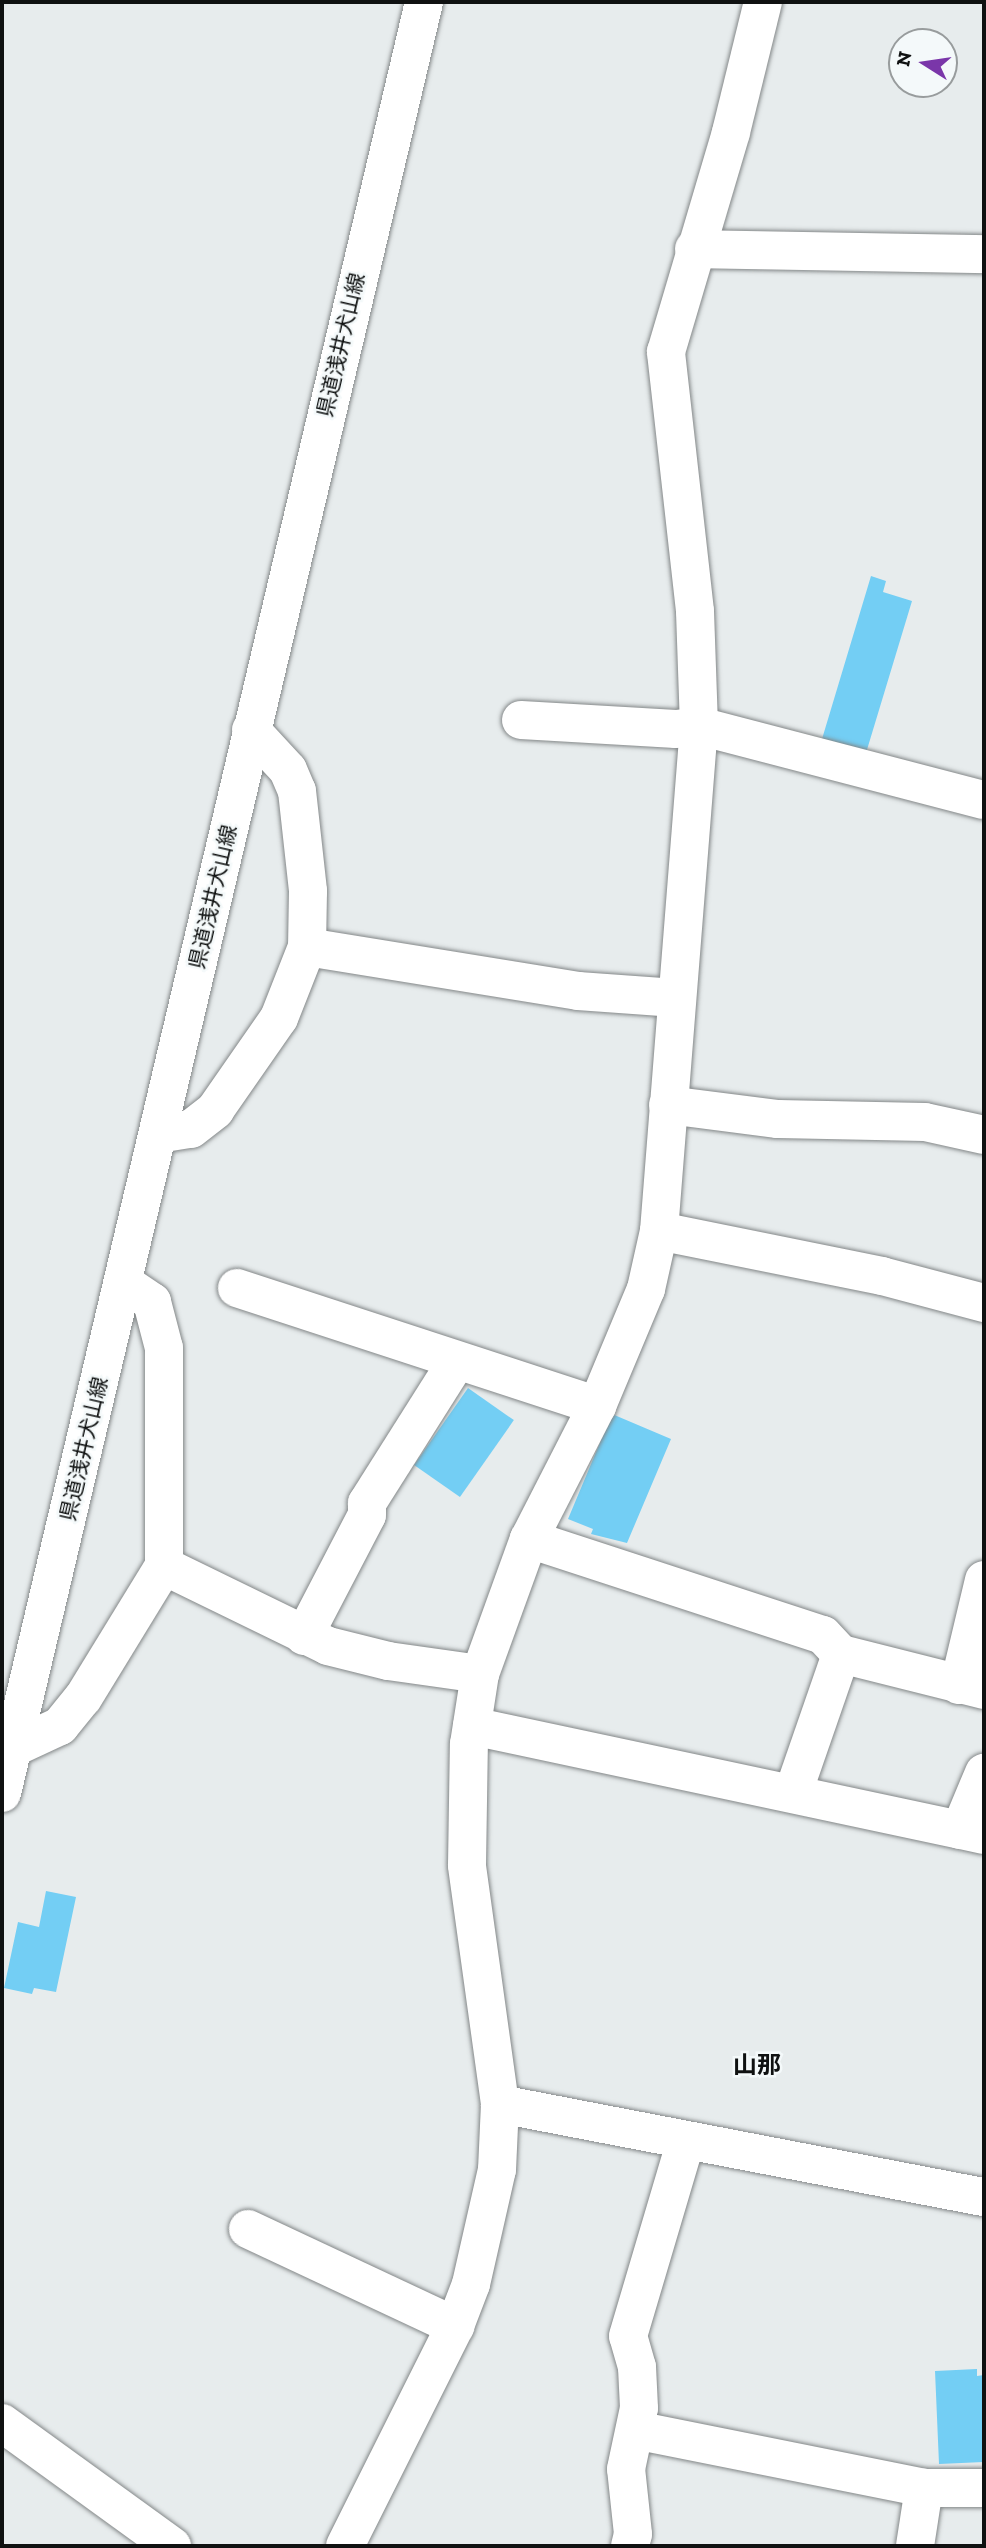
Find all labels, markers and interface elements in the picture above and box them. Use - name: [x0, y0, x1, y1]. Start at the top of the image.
- north arrow: [888, 28, 958, 98]
- text: N: [891, 49, 917, 68]
- street label: 県道浅井犬山線: [312, 271, 370, 419]
- street label: 県道浅井犬山線: [184, 823, 242, 971]
- street label: 県道浅井犬山線: [55, 1375, 113, 1523]
- district label: 山那: [733, 2051, 781, 2079]

